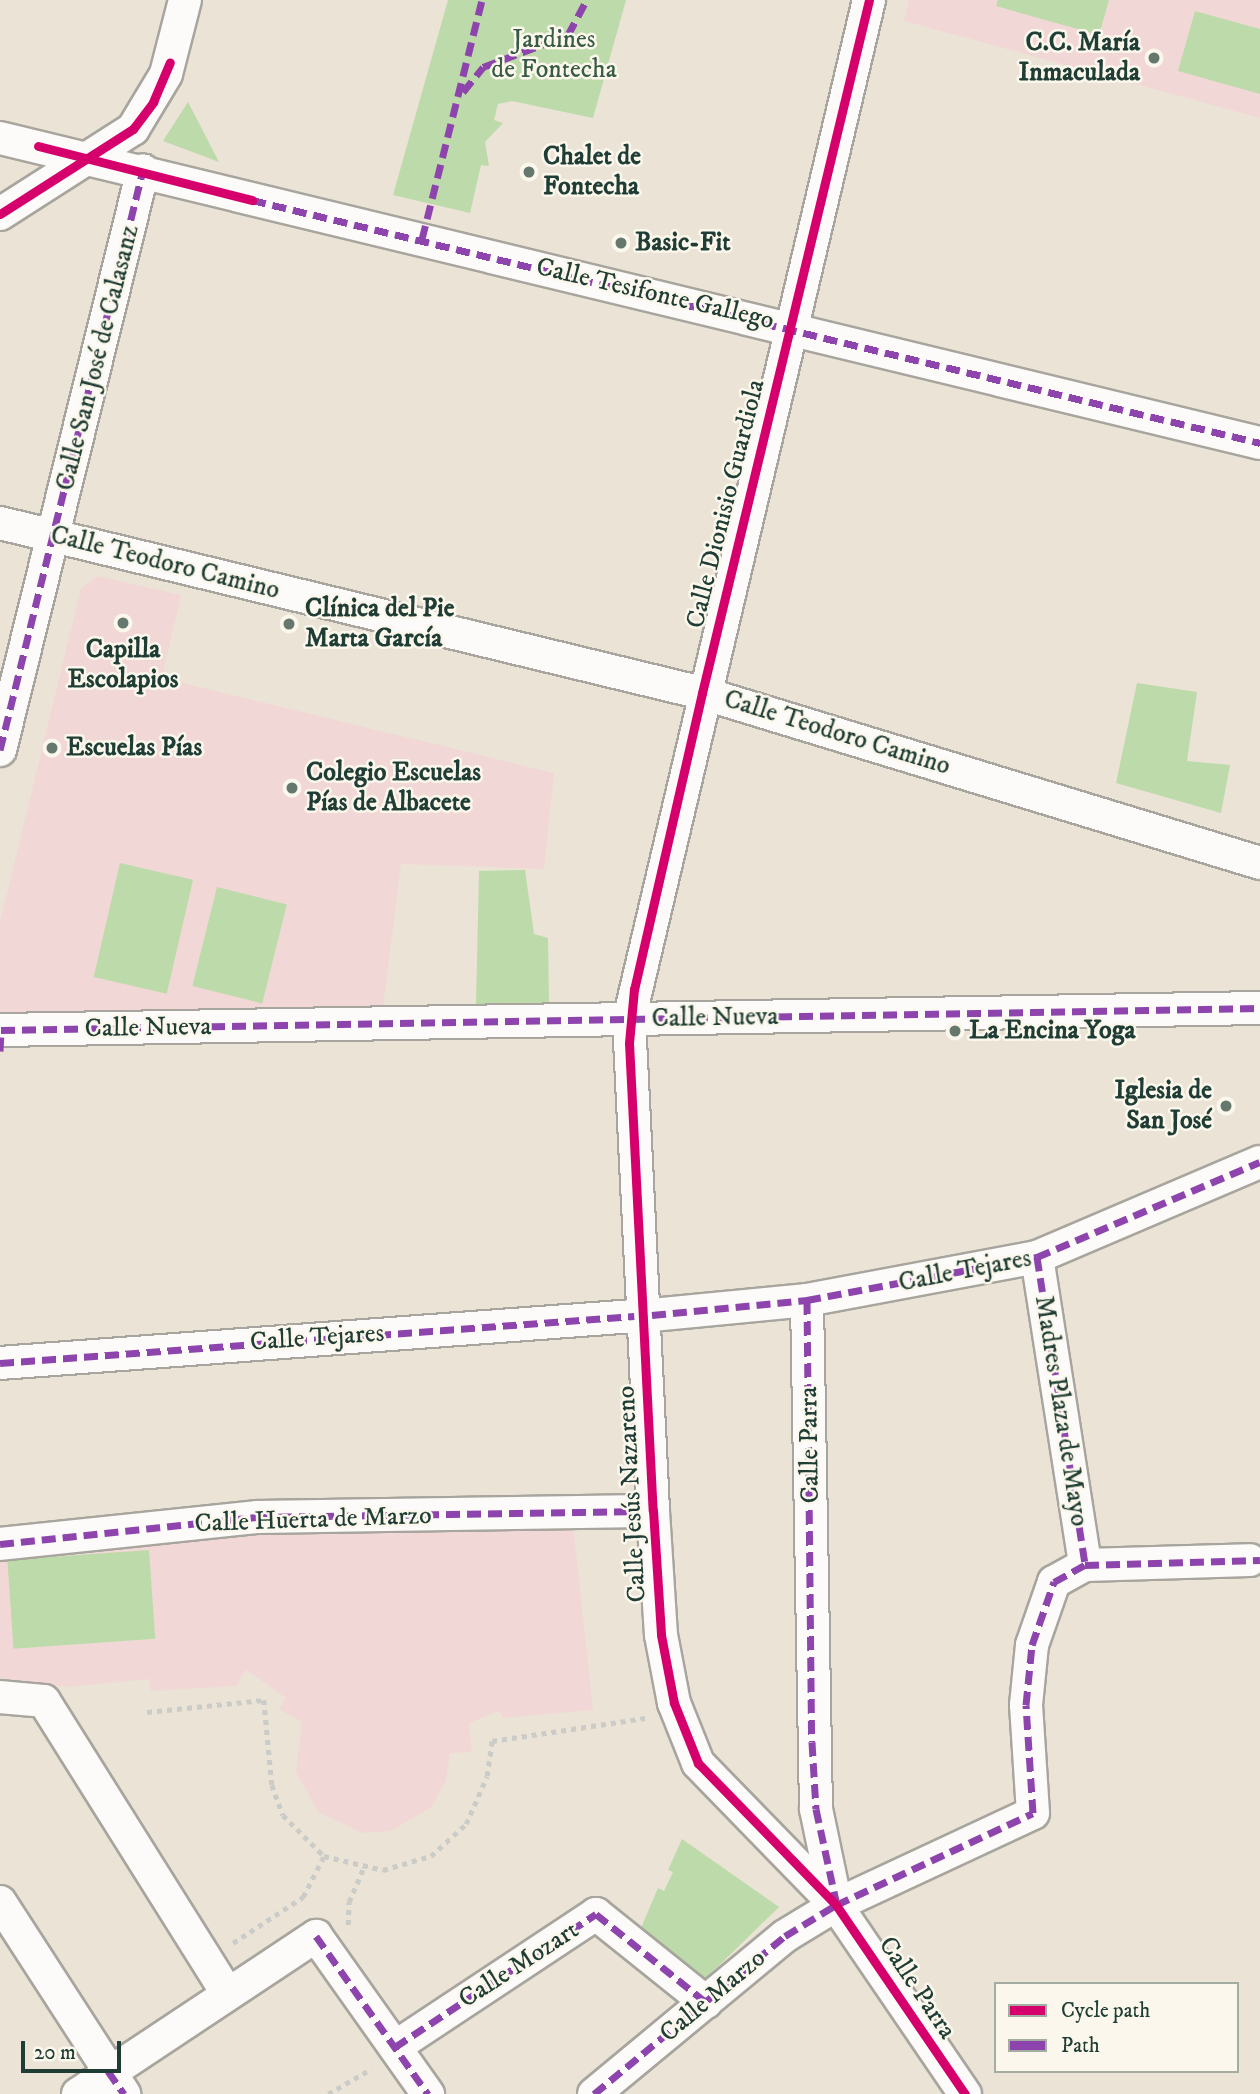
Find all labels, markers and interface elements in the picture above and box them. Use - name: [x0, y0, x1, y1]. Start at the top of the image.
- park label: Jardines de Fontecha: [491, 24, 617, 86]
- place label: C.C. María Inmaculada: [1018, 27, 1140, 88]
- marker: C.C. María Inmaculada: [1146, 50, 1162, 66]
- place label: Chalet de Fontecha: [543, 141, 641, 202]
- marker: Chalet de Fontecha: [521, 164, 537, 180]
- street label: Calle San José de Calasanz: [50, 222, 146, 494]
- place label: Basic-Fit: [635, 227, 730, 259]
- marker: Basic-Fit: [613, 235, 629, 251]
- street label: Calle Tesifonte Gallego: [533, 251, 777, 337]
- street label: Calle Dionisio Guardiola: [680, 376, 772, 632]
- street label: Calle Teodoro Camino: [47, 519, 283, 607]
- place label: Clínica del Pie Marta García: [305, 593, 455, 654]
- marker: Clínica del Pie Marta García: [279, 614, 299, 634]
- marker: Capilla Escolapios: [115, 615, 131, 631]
- place label: Capilla Escolapios: [68, 634, 178, 696]
- street label: Calle Teodoro Camino: [720, 684, 954, 782]
- place label: Escuelas Pías: [66, 732, 202, 764]
- marker: Escuelas Pías: [44, 740, 60, 756]
- place label: Colegio Escuelas Pías de Albacete: [306, 757, 481, 818]
- marker: Colegio Escuelas Pías de Albacete: [284, 780, 300, 796]
- street label: Calle Nueva: [651, 1001, 779, 1035]
- street label: Calle Nueva: [84, 1011, 212, 1045]
- place label: La Encina Yoga: [969, 1015, 1135, 1047]
- marker: La Encina Yoga: [947, 1023, 963, 1039]
- place label: Iglesia de San José: [1114, 1075, 1212, 1136]
- marker: Iglesia de San José: [1218, 1098, 1234, 1114]
- street label: Calle Tejares: [896, 1243, 1034, 1299]
- street label: Madres Plaza de Mayo: [1027, 1293, 1095, 1529]
- street label: Calle Tejares: [249, 1318, 385, 1358]
- street label: Calle Jesús Nazareno: [611, 1385, 653, 1603]
- street label: Calle Parra: [793, 1386, 827, 1504]
- street label: Calle Huerta de Marzo: [194, 1500, 432, 1540]
- street label: Calle Mozart: [453, 1915, 585, 2015]
- street label: Calle Parra: [871, 1931, 963, 2045]
- street label: Calle Marzo: [654, 1943, 772, 2049]
- legend: [994, 1982, 1239, 2073]
- text: Cycle path: [1061, 1998, 1150, 2024]
- scale bar: [24, 2028, 124, 2072]
- text: Path: [1061, 2033, 1100, 2059]
- text: 20 m: [34, 2040, 76, 2066]

